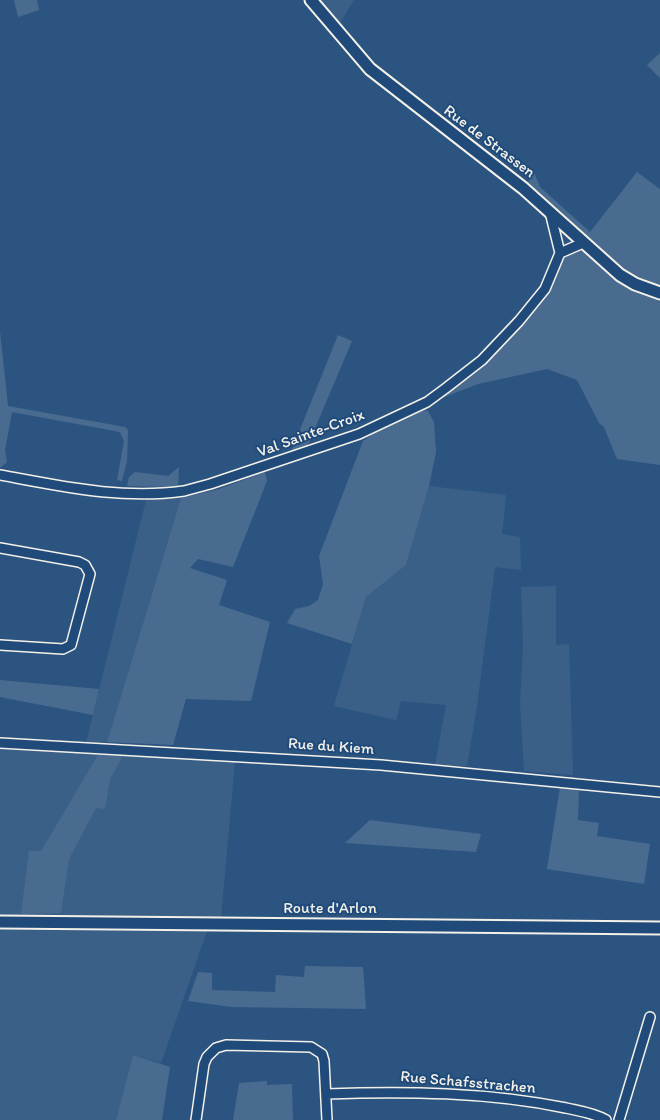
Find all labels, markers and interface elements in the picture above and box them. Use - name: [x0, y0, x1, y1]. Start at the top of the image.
- street label: Rue de Strassen: [439, 101, 539, 183]
- street label: Val Sainte-Croix: [255, 406, 367, 462]
- street label: Rue du Kiem: [287, 734, 375, 760]
- street label: Route d'Arlon: [283, 899, 377, 919]
- street label: Rue Schafsstrachen: [400, 1068, 536, 1098]

